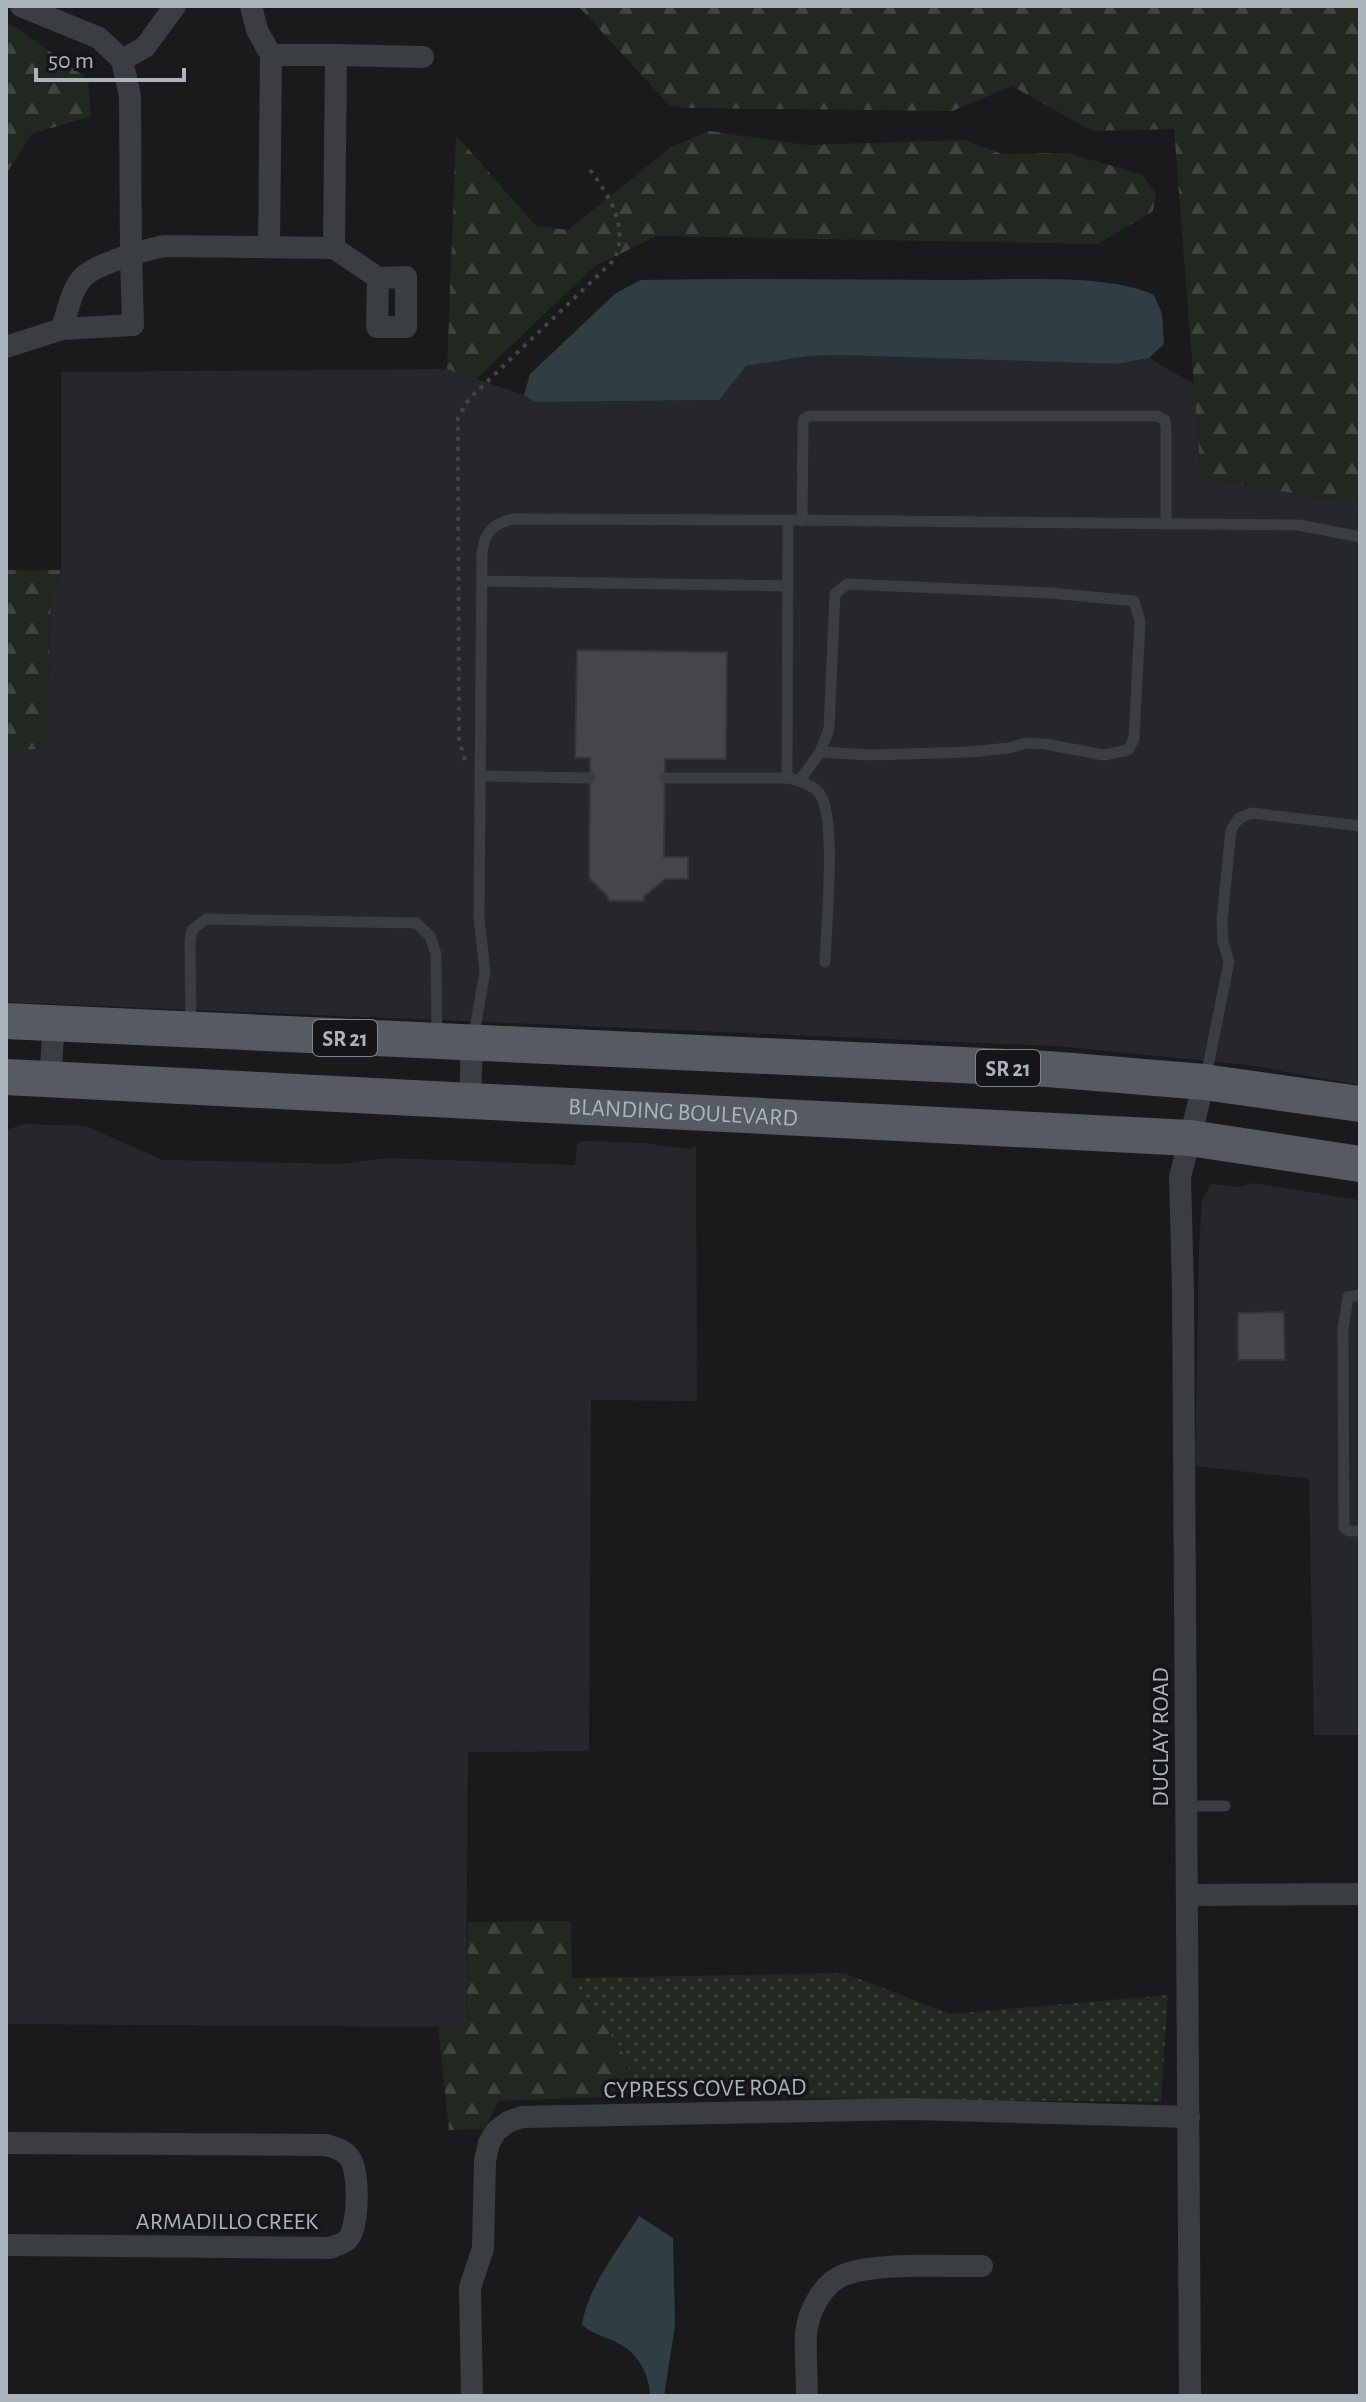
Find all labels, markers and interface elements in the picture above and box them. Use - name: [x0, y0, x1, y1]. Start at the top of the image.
- scale bar: [36, 32, 184, 82]
- text: 50 m: [48, 49, 94, 73]
- road number: SR 21: [313, 1020, 377, 1056]
- road number: SR 21: [976, 1050, 1040, 1086]
- street label: BLANDING BOULEVARD: [568, 1095, 798, 1131]
- street label: DUCLAY ROAD: [1149, 1667, 1173, 1807]
- street label: CYPRESS COVE ROAD: [603, 2075, 807, 2103]
- street label: ARMADILLO CREEK: [136, 2210, 319, 2234]

